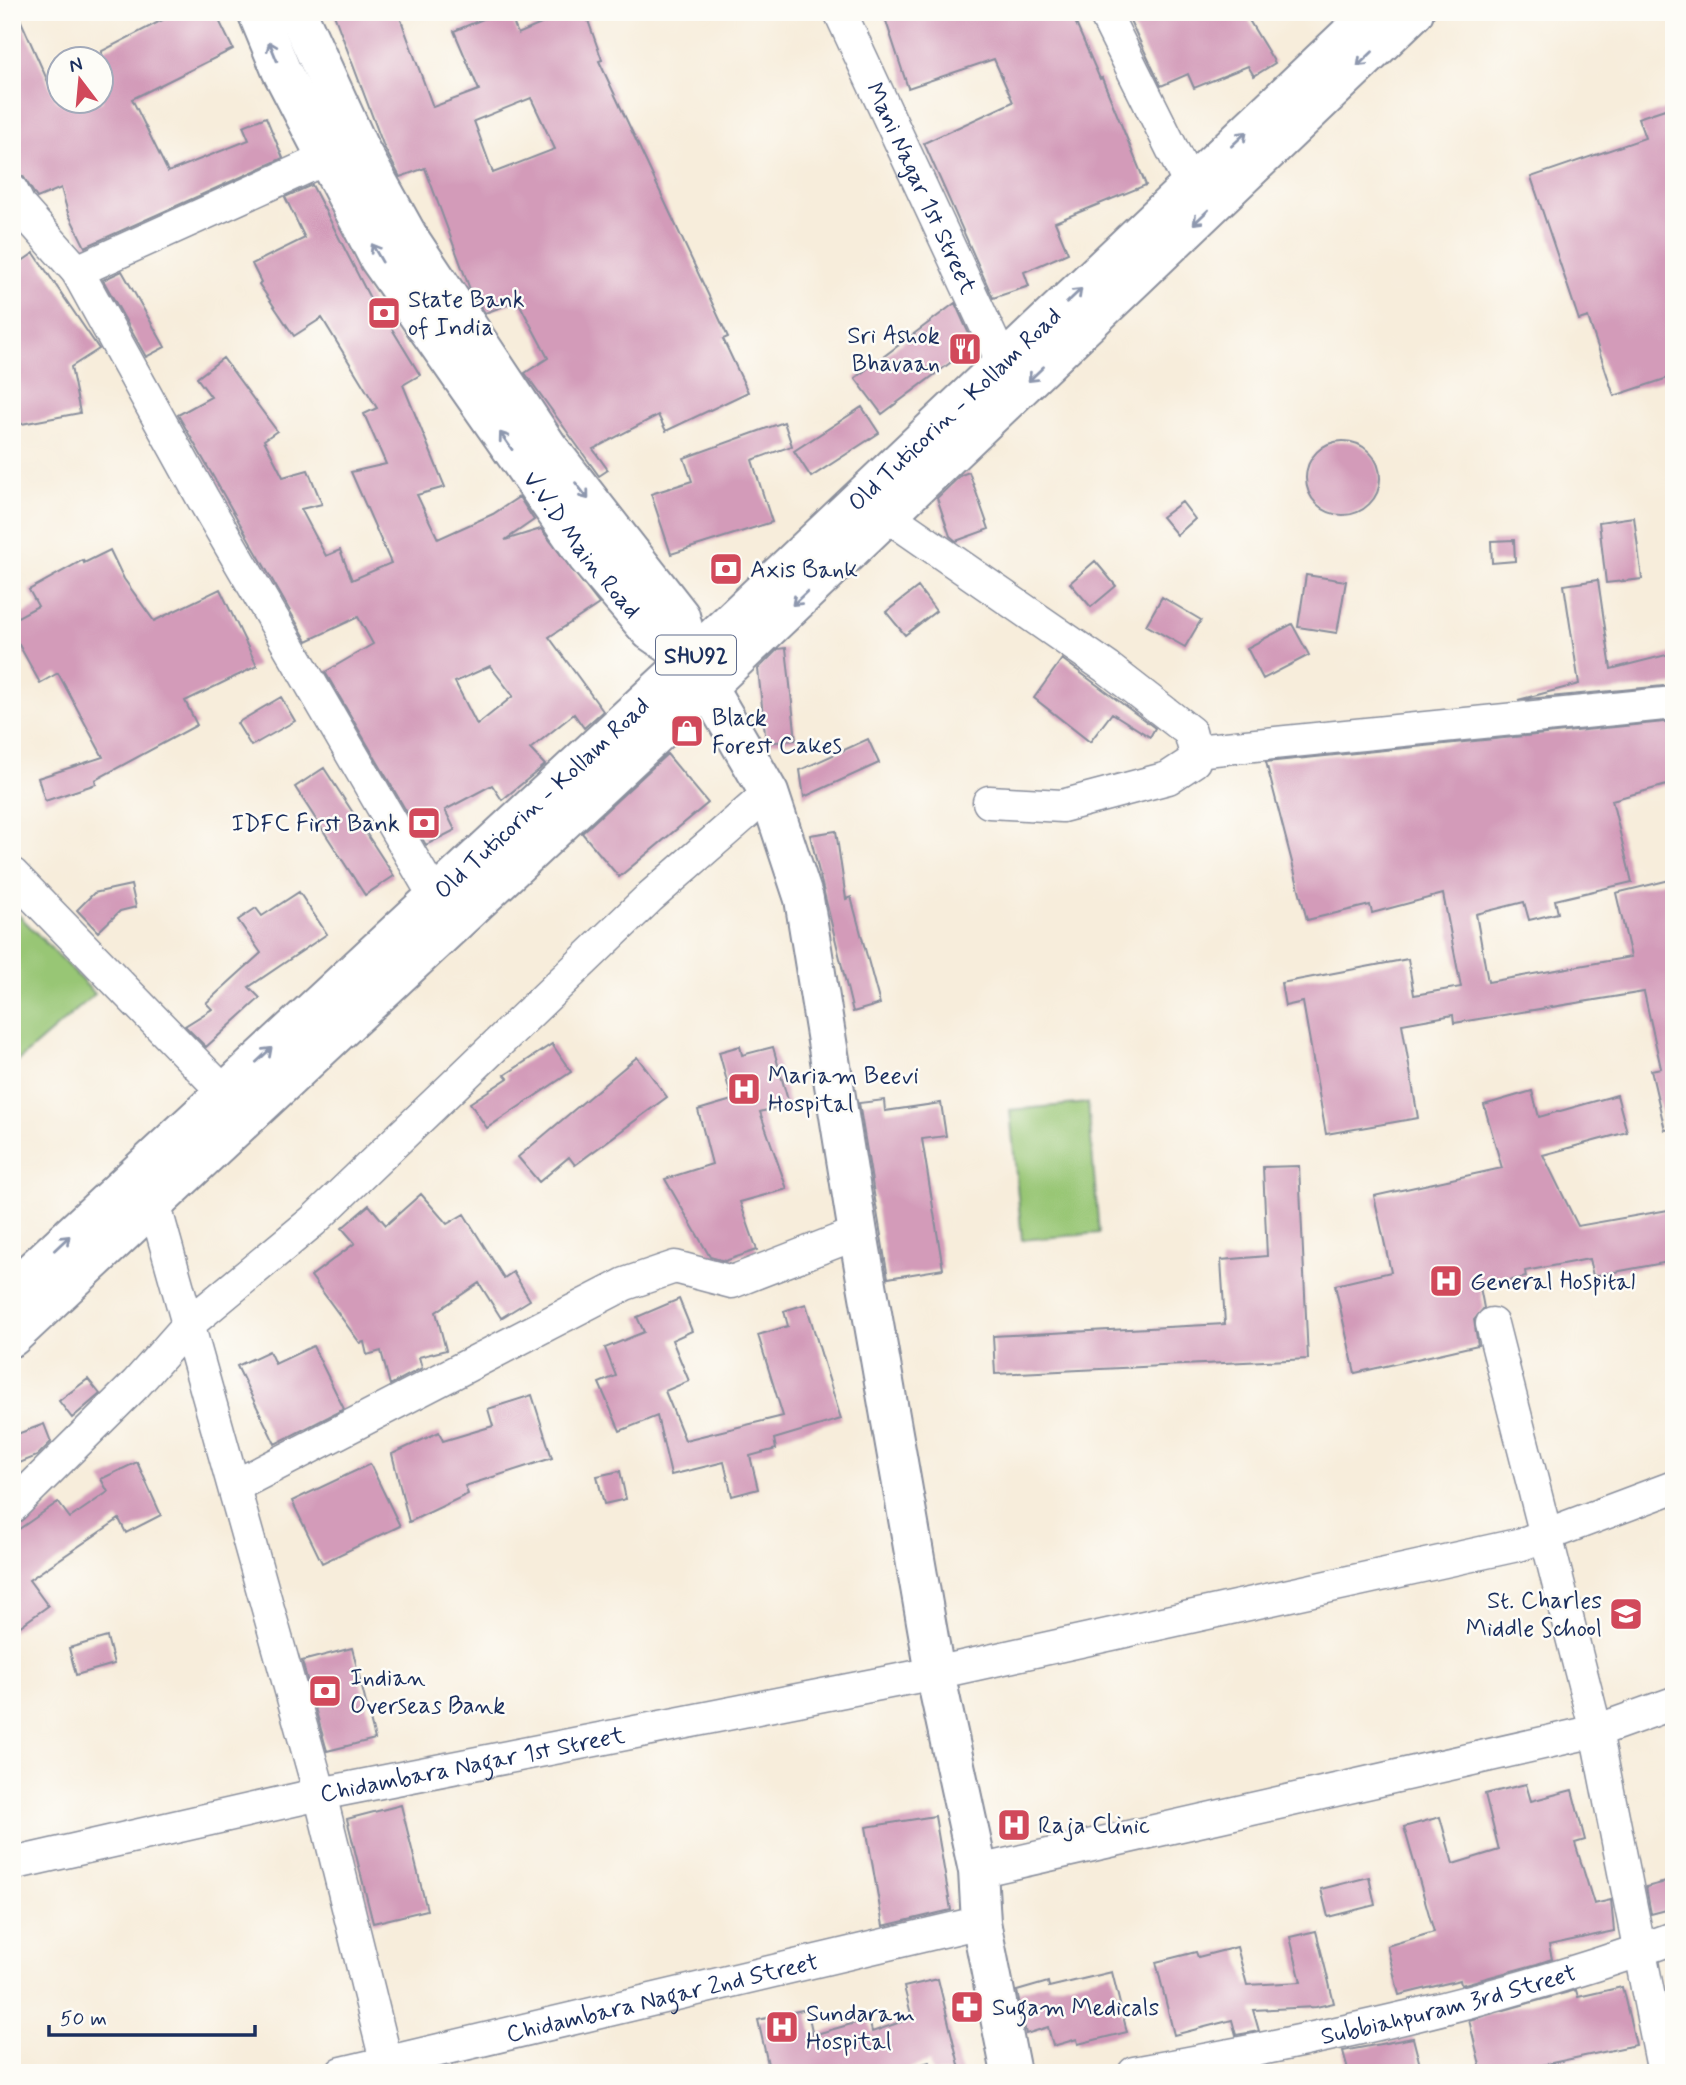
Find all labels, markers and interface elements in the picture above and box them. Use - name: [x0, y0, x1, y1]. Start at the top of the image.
- one-way arrow: [266, 41, 279, 62]
- north arrow: [46, 46, 116, 116]
- text: N: [66, 51, 85, 79]
- one-way arrow: [1357, 51, 1374, 68]
- street label: Mani Nagar 1st Street: [858, 78, 983, 299]
- one-way arrow: [1230, 131, 1247, 148]
- one-way arrow: [1193, 208, 1210, 225]
- one-way arrow: [370, 244, 384, 264]
- place label: State Bank of India: [408, 285, 525, 344]
- one-way arrow: [1065, 288, 1083, 304]
- bank icon: State Bank of India: [365, 294, 403, 332]
- street label: Old Tuticorin - Kollam Road: [842, 302, 1069, 519]
- place label: Sri Ashok Bhavaan: [847, 321, 940, 380]
- restaurant icon: Sri Ashok Bhavaan: [946, 330, 984, 368]
- one-way arrow: [1028, 365, 1045, 382]
- one-way arrow: [499, 432, 513, 451]
- street label: V.V.D Main Road: [515, 466, 647, 626]
- one-way arrow: [574, 481, 589, 499]
- bank icon: Axis Bank: [707, 550, 745, 588]
- place label: Axis Bank: [750, 555, 858, 586]
- one-way arrow: [792, 590, 809, 607]
- road number: SHU92: [656, 636, 736, 674]
- street label: Old Tuticorin - Kollam Road: [428, 691, 657, 907]
- place label: Black Forest Cakes: [712, 703, 842, 762]
- shop icon: Black Forest Cakes: [668, 712, 706, 750]
- bank icon: IDFC First Bank: [405, 804, 443, 842]
- place label: IDFC First Bank: [231, 809, 400, 840]
- one-way arrow: [255, 1047, 273, 1063]
- place label: Mariam Beevi Hospital: [768, 1061, 919, 1120]
- hospital icon: Mariam Beevi Hospital: [725, 1070, 763, 1108]
- one-way arrow: [53, 1235, 70, 1252]
- hospital icon: General Hospital: [1427, 1262, 1465, 1300]
- place label: General Hospital: [1470, 1267, 1635, 1298]
- place label: St. Charles Middle School: [1466, 1586, 1602, 1645]
- school or university icon: St. Charles Middle School: [1607, 1595, 1645, 1633]
- place label: Indian Overseas Bank: [350, 1663, 505, 1722]
- bank icon: Indian Overseas Bank: [306, 1672, 344, 1710]
- street label: Chidambara Nagar 1st Street: [317, 1720, 628, 1811]
- hospital icon: Raja Clinic: [995, 1806, 1033, 1844]
- place label: Raja Clinic: [1038, 1811, 1150, 1842]
- street label: Chidambara Nagar 2nd Street: [503, 1947, 822, 2051]
- street label: Subbiahpuram 3rd Street: [1318, 1958, 1580, 2053]
- pharmacy icon: Sugam Medicals: [948, 1988, 986, 2026]
- place label: Sugam Medicals: [992, 1993, 1160, 2027]
- scale bar: [49, 1994, 256, 2038]
- place label: Sundaram Hospital: [806, 1999, 915, 2058]
- text: 50 m: [60, 2005, 107, 2033]
- hospital icon: Sundaram Hospital: [763, 2008, 801, 2046]

